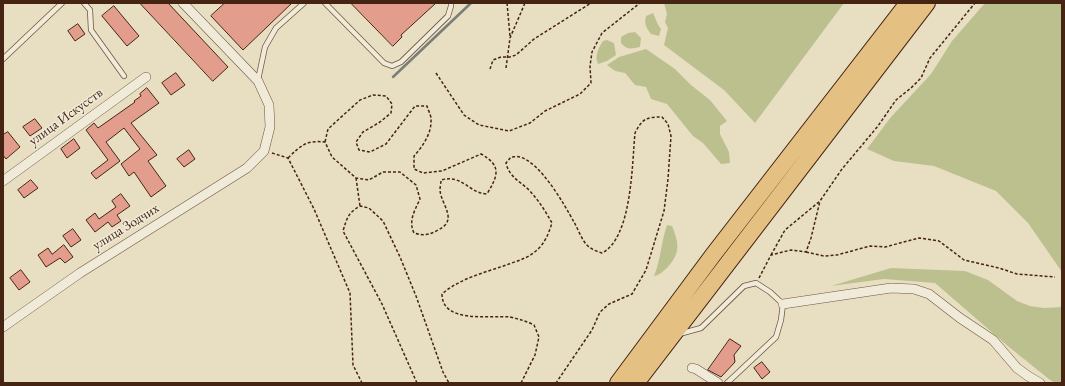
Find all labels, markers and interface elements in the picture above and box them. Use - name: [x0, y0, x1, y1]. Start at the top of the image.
- street label: улица Искусств: [26, 84, 106, 150]
- street label: улица Зодчих: [90, 200, 162, 254]

